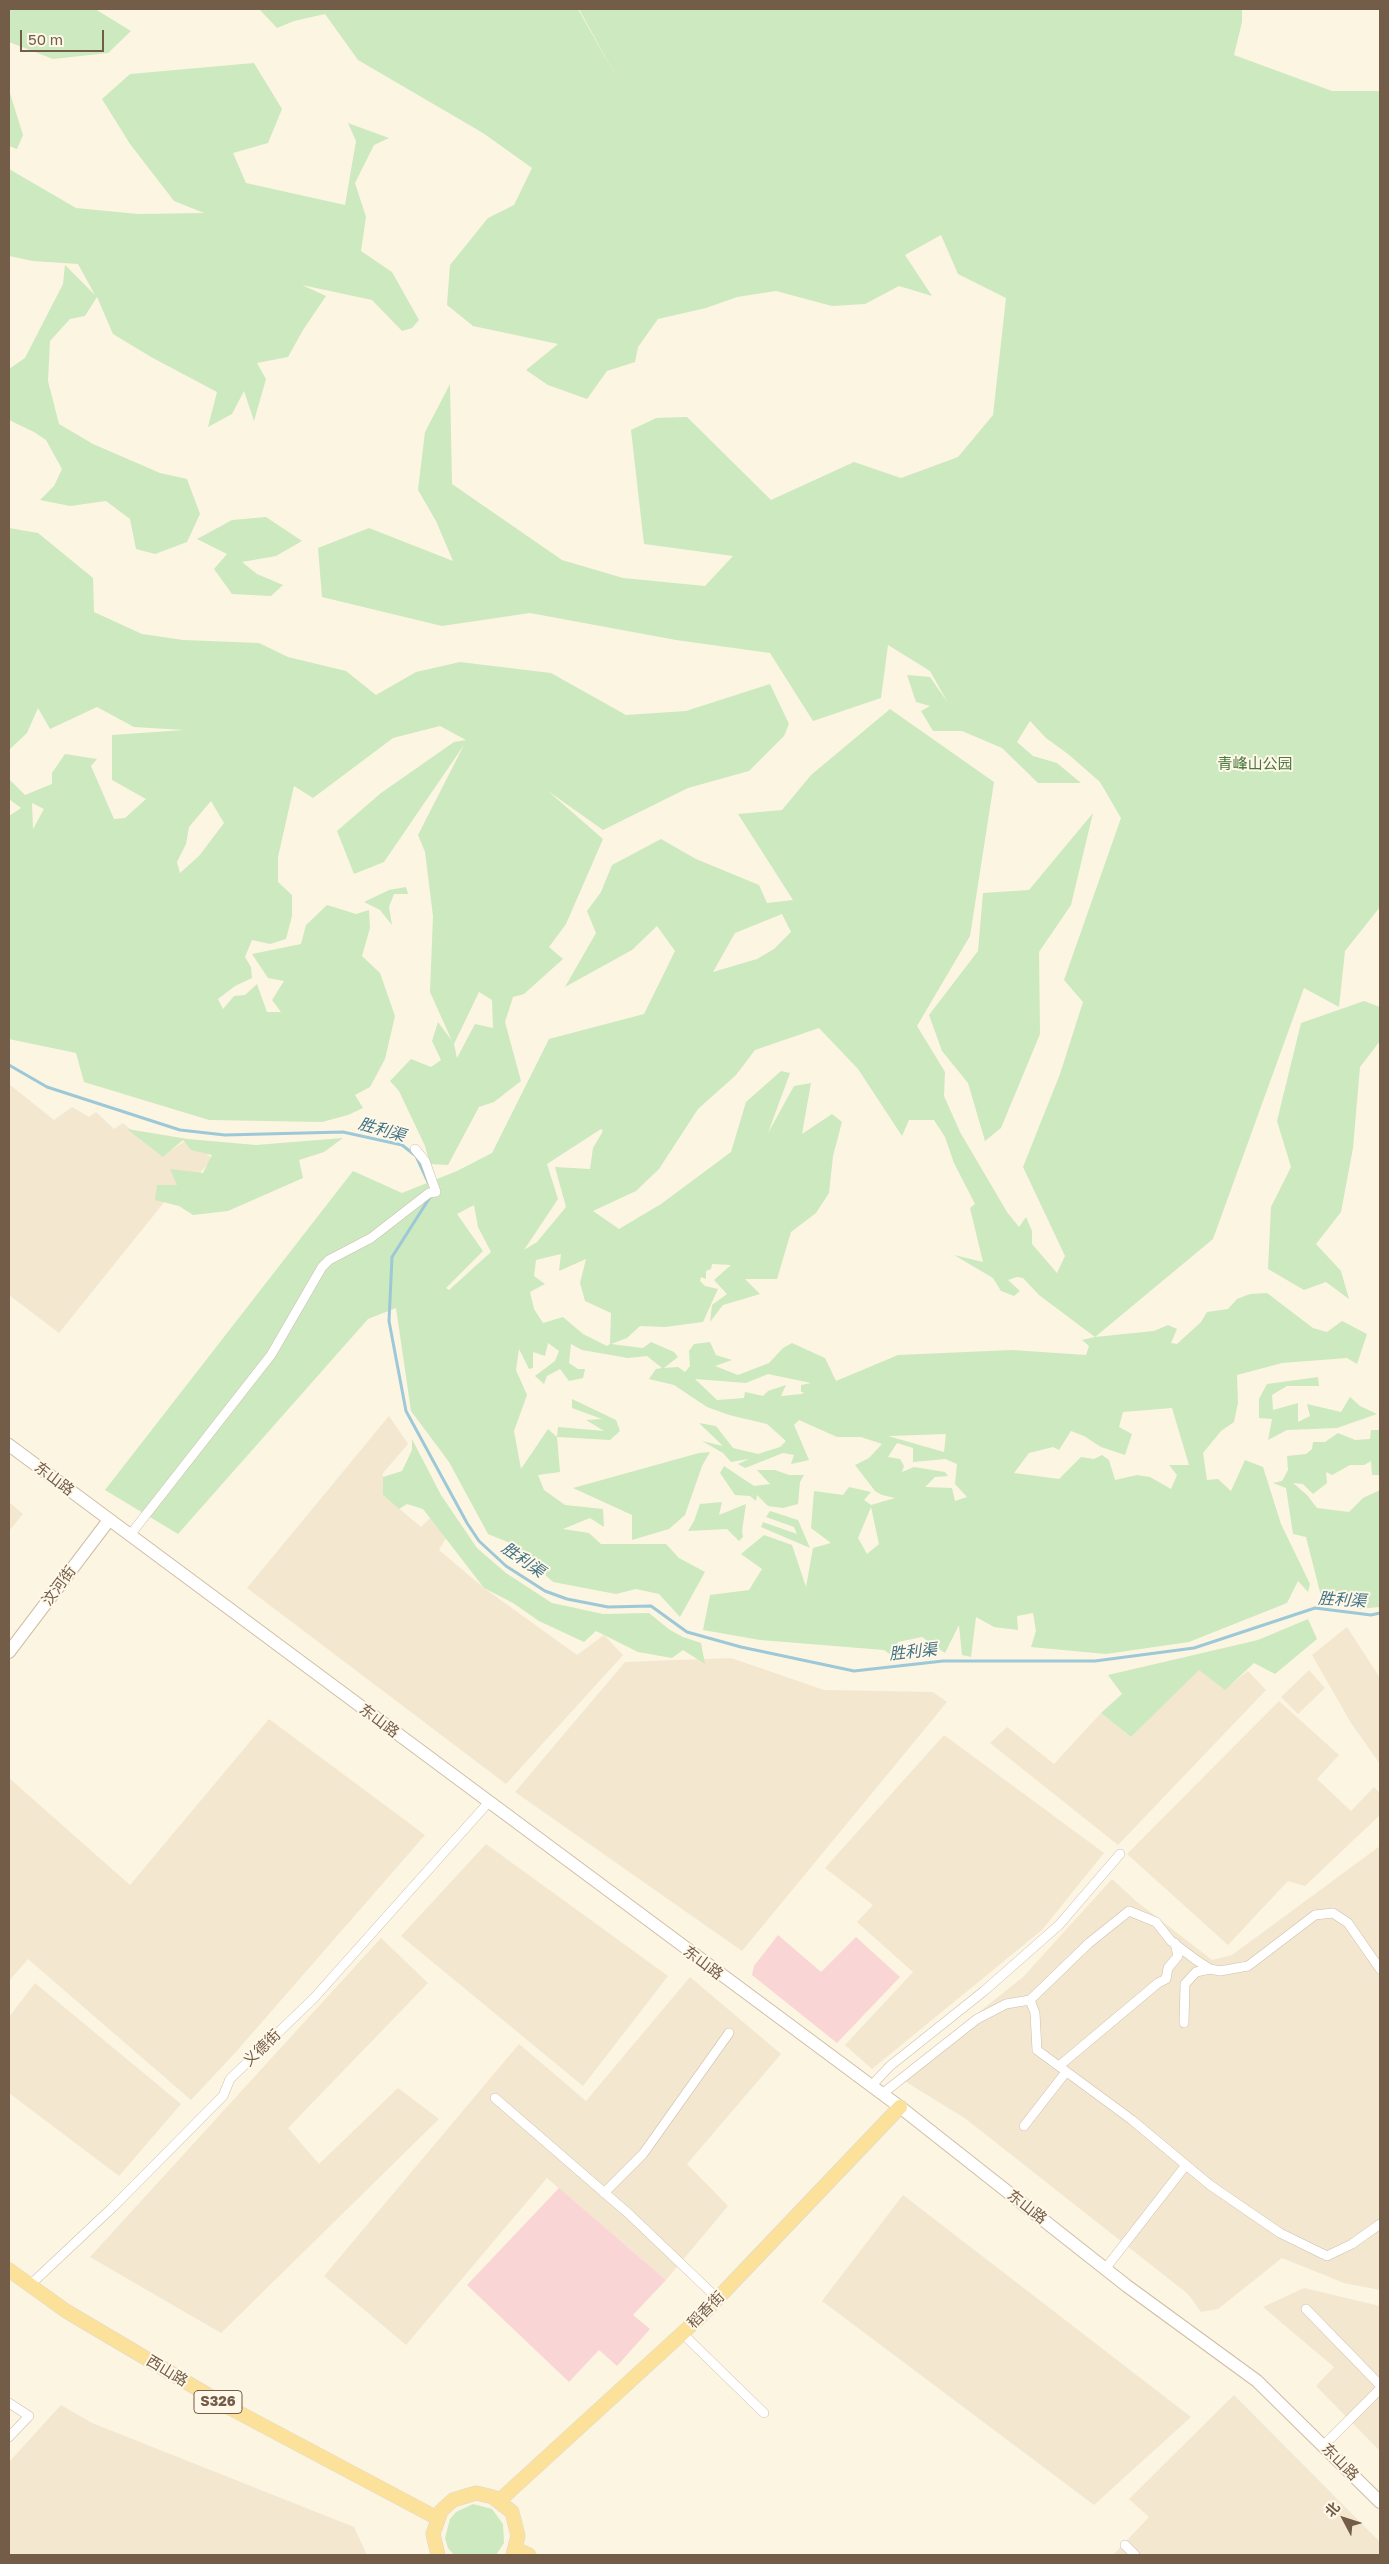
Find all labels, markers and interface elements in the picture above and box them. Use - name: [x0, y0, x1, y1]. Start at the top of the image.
- scale bar: [22, 20, 106, 52]
- text: 50 m: [28, 30, 63, 48]
- park label: 青峰山公园: [1218, 755, 1292, 773]
- water label: 胜利渠: [356, 1114, 408, 1146]
- street label: 东山路: [31, 1458, 77, 1500]
- water label: 胜利渠: [498, 1538, 548, 1582]
- street label: 汶河街: [38, 1563, 80, 1609]
- water label: 胜利渠: [1317, 1589, 1367, 1611]
- water label: 胜利渠: [888, 1640, 938, 1664]
- street label: 东山路: [356, 1700, 402, 1742]
- street label: 东山路: [680, 1942, 726, 1984]
- street label: 义德街: [240, 2026, 284, 2070]
- street label: 东山路: [1004, 2186, 1050, 2228]
- street label: 稻香街: [684, 2288, 728, 2332]
- street label: 西山路: [143, 2352, 191, 2390]
- road number: S326: [194, 2390, 242, 2414]
- street label: 东山路: [1318, 2440, 1362, 2484]
- north arrow: [1319, 2494, 1369, 2544]
- text: 北: [1321, 2498, 1343, 2520]

